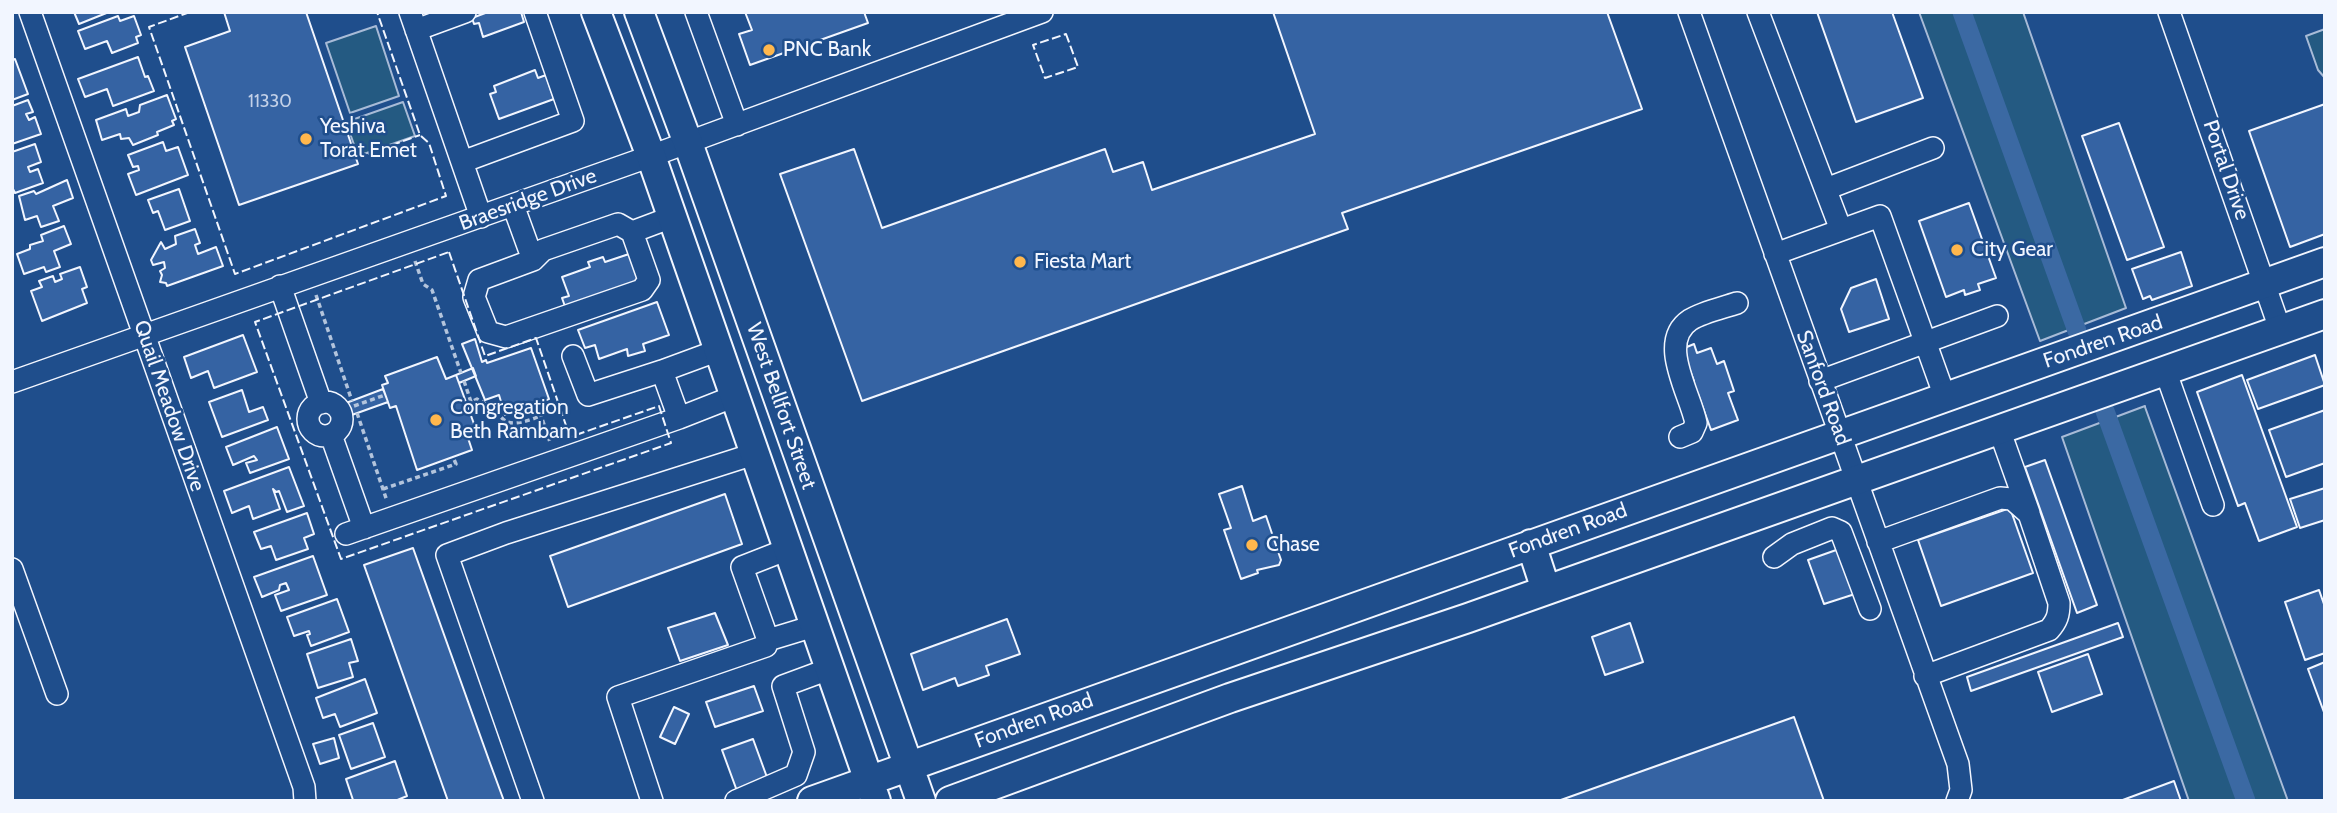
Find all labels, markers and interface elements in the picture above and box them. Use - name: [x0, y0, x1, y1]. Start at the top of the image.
- place label: PNC Bank: [783, 37, 871, 63]
- marker: PNC Bank: [761, 42, 777, 58]
- house number: 11330: [248, 91, 292, 113]
- place label: Yeshiva Torat Emet: [320, 114, 417, 164]
- street label: Portal Drive: [2197, 117, 2255, 223]
- marker: Yeshiva Torat Emet: [298, 131, 314, 147]
- street label: Braesridge Drive: [456, 163, 600, 237]
- place label: City Gear: [1971, 237, 2053, 263]
- marker: City Gear: [1949, 242, 1965, 258]
- place label: Fiesta Mart: [1034, 249, 1131, 275]
- marker: Fiesta Mart: [1012, 254, 1028, 270]
- street label: Fondren Road: [2040, 310, 2166, 374]
- street label: Quail Meadow Drive: [128, 317, 210, 495]
- street label: West Bellfort Street: [741, 320, 821, 492]
- street label: Sanford Road: [1791, 327, 1855, 449]
- place label: Congregation Beth Rambam: [450, 395, 578, 445]
- marker: Congregation Beth Rambam: [428, 412, 444, 428]
- street label: Fondren Road: [1505, 498, 1631, 564]
- place label: Chase: [1266, 532, 1320, 558]
- marker: Chase: [1244, 537, 1260, 553]
- street label: Fondren Road: [971, 688, 1097, 754]

